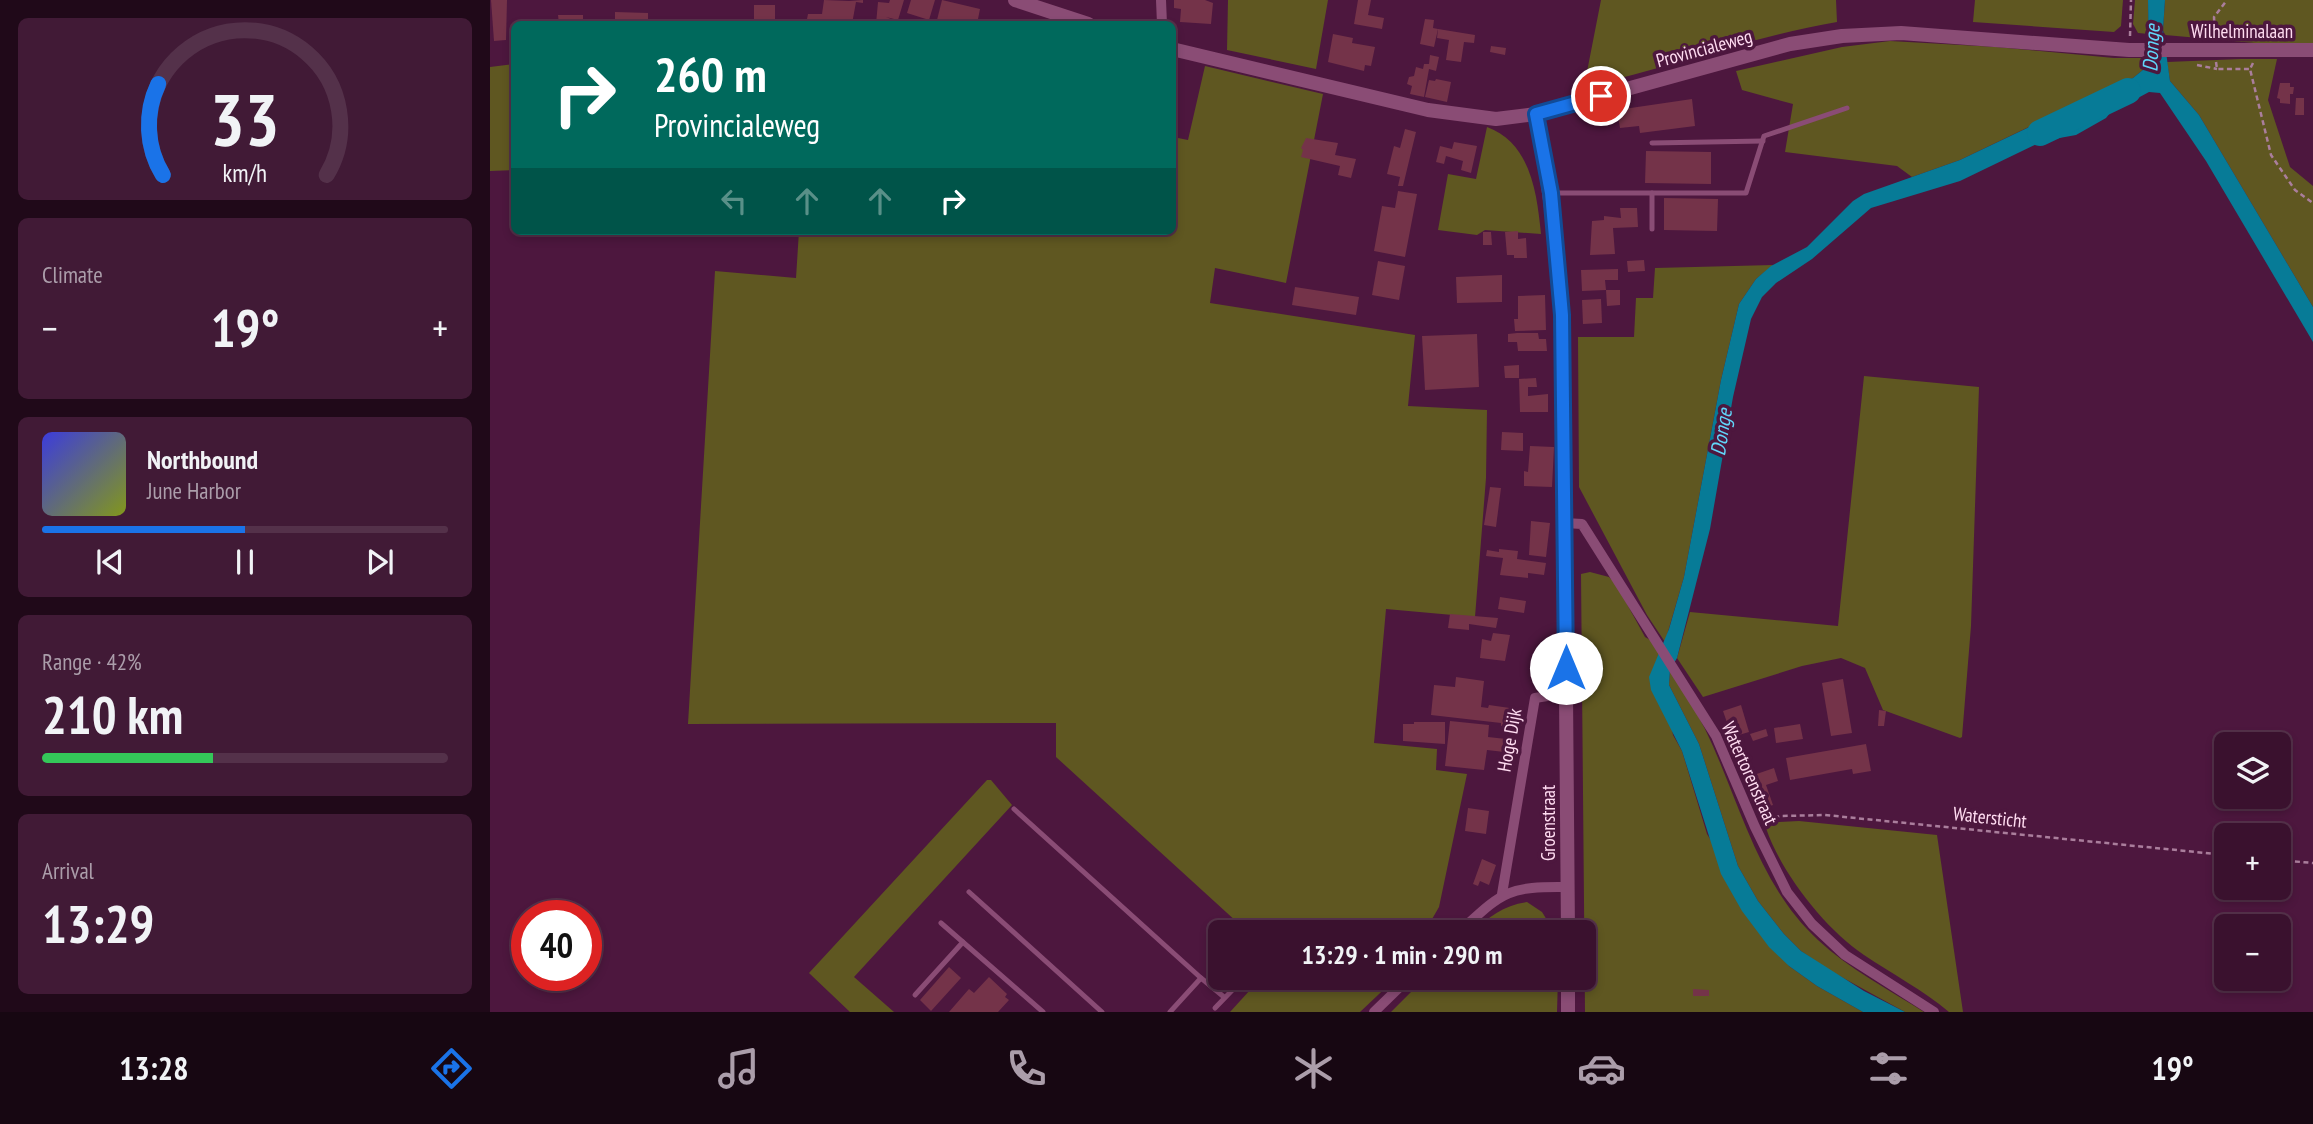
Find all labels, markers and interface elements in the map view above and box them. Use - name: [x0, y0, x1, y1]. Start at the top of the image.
- street label: Wilhelminalaan: [2191, 19, 2293, 43]
- water label: Donge: [2136, 22, 2166, 72]
- street label: Provincialeweg: [1653, 24, 1755, 72]
- text: 260 m: [654, 42, 767, 106]
- icon: right: [539, 49, 630, 140]
- pin: [1571, 66, 1631, 126]
- text: 33: [210, 71, 280, 165]
- icon: arrive: [1582, 77, 1620, 115]
- text: Provincialeweg: [654, 104, 820, 146]
- text: km/h: [223, 157, 267, 189]
- icon: left: [715, 182, 753, 220]
- icon: ahead: [788, 182, 826, 220]
- icon: ahead: [861, 182, 899, 220]
- icon: right: [934, 182, 972, 220]
- text: Climate: [42, 260, 103, 289]
- text: 19°: [211, 294, 279, 361]
- text: −: [42, 303, 58, 352]
- text: +: [432, 303, 448, 352]
- water label: Donge: [1704, 405, 1738, 457]
- text: Northbound: [147, 443, 258, 476]
- text: June Harbor: [147, 476, 241, 505]
- icon: previous: [91, 543, 129, 581]
- icon: pause: [226, 543, 264, 581]
- icon: next: [361, 543, 399, 581]
- position arrow: [1529, 631, 1603, 705]
- text: Range · 42%: [42, 647, 142, 676]
- text: 210 km: [42, 681, 183, 748]
- street label: Hoge Dijk: [1492, 706, 1526, 774]
- street label: Watertorenstraat: [1717, 718, 1784, 829]
- map controls: [2214, 732, 2291, 991]
- button: layers: [2214, 732, 2291, 809]
- street label: Groenstraat: [1536, 784, 1560, 861]
- street label: Watersticht: [1952, 801, 2029, 833]
- button: +: [2214, 823, 2291, 900]
- text: Arrival: [42, 856, 94, 885]
- text: 13:29: [42, 890, 154, 957]
- speed limit sign: 40: [511, 900, 602, 991]
- button: −: [2214, 914, 2291, 991]
- text: 13:29 · 1 min · 290 m: [1302, 938, 1502, 971]
- icon: directions: [427, 1044, 476, 1093]
- icon: music: [714, 1044, 763, 1093]
- icon: phone: [1002, 1044, 1051, 1093]
- icon: climate: [1289, 1044, 1338, 1093]
- icon: car: [1577, 1044, 1626, 1093]
- icon: filters: [1864, 1044, 1913, 1093]
- text: 13:28: [119, 1047, 188, 1089]
- text: 19°: [2152, 1047, 2194, 1089]

